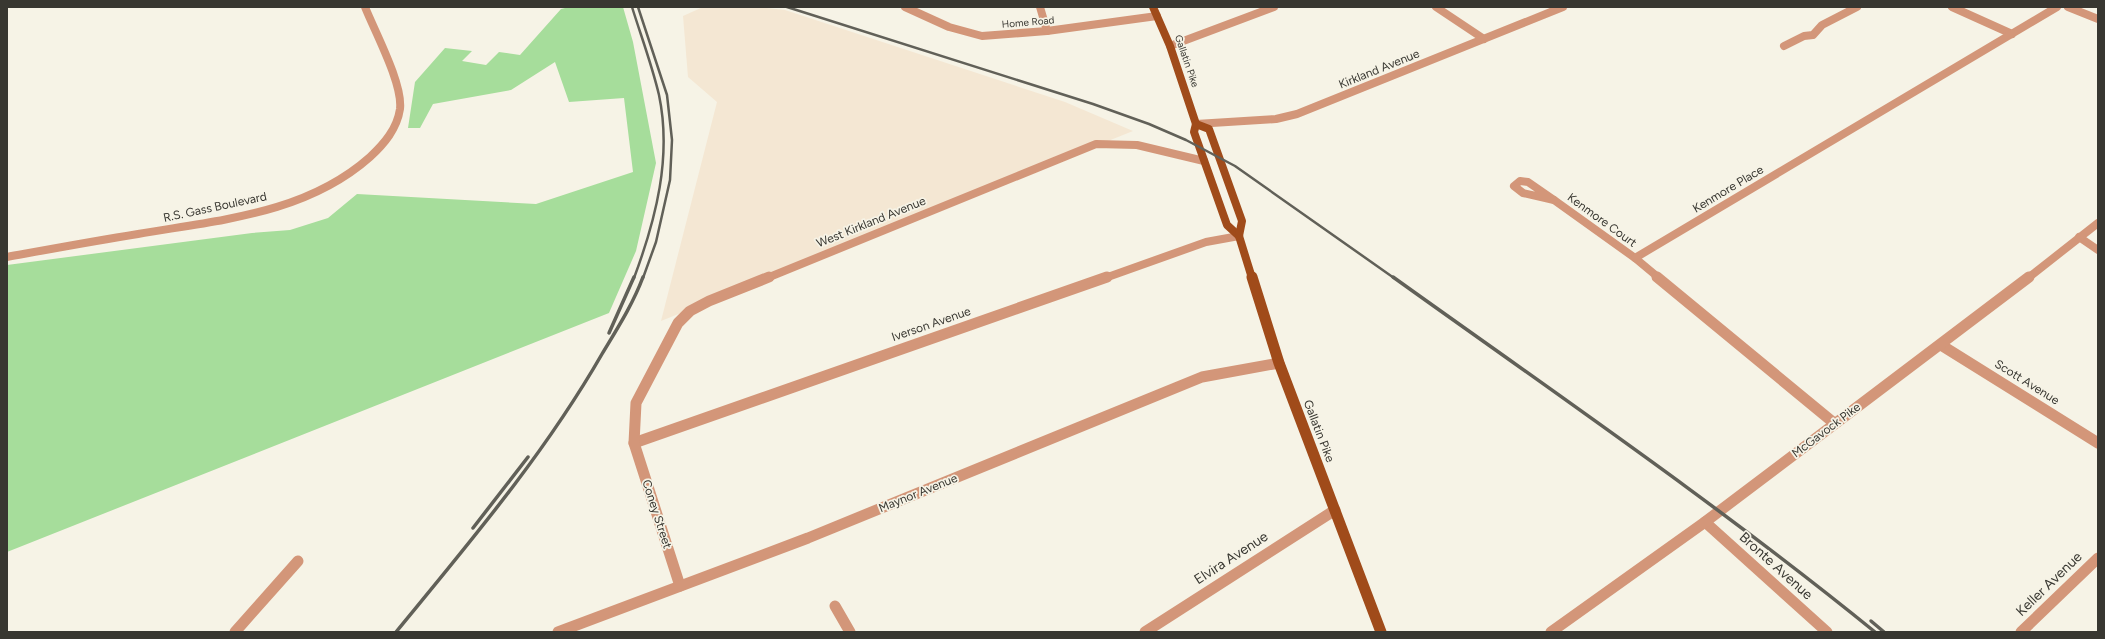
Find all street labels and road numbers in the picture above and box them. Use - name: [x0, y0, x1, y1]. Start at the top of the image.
- street label: Home Road: [1001, 13, 1055, 31]
- street label: Gallatin Pike: [1172, 33, 1202, 89]
- street label: Kirkland Avenue: [1337, 46, 1422, 92]
- street label: Kenmore Place: [1690, 162, 1766, 216]
- street label: R.S. Gass Boulevard: [162, 189, 268, 225]
- street label: Kenmore Court: [1565, 190, 1640, 250]
- street label: West Kirkland Avenue: [814, 193, 928, 250]
- street label: Iverson Avenue: [890, 304, 973, 344]
- street label: Scott Avenue: [1992, 357, 2062, 408]
- street label: Gallatin Pike: [1301, 398, 1337, 465]
- street label: McGavock Pike: [1789, 399, 1863, 460]
- street label: Maynor Avenue: [877, 471, 960, 515]
- street label: Coney Street: [639, 478, 675, 551]
- street label: Elvira Avenue: [1191, 528, 1271, 588]
- street label: Bronte Avenue: [1736, 529, 1816, 604]
- street label: Keller Avenue: [2012, 548, 2086, 620]

